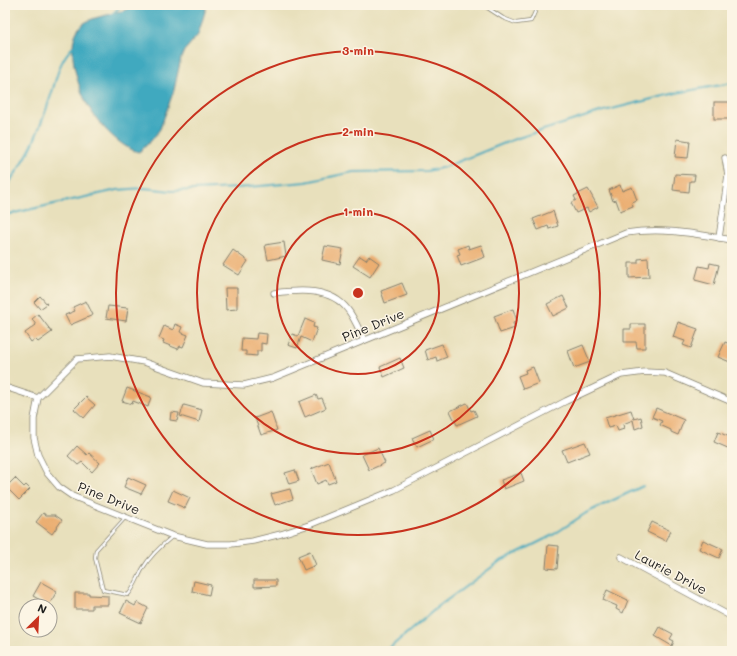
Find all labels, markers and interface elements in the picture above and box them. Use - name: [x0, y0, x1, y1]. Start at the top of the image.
- text: 3 min: [342, 42, 374, 58]
- text: 2 min: [342, 123, 374, 139]
- text: 1 min: [343, 203, 373, 219]
- centre of rings: [351, 286, 365, 300]
- street label: Pine Drive: [339, 304, 406, 345]
- street label: Pine Drive: [76, 477, 143, 518]
- street label: Laurie Drive: [632, 545, 710, 598]
- north arrow: [18, 598, 58, 638]
- text: N: [35, 600, 49, 617]

